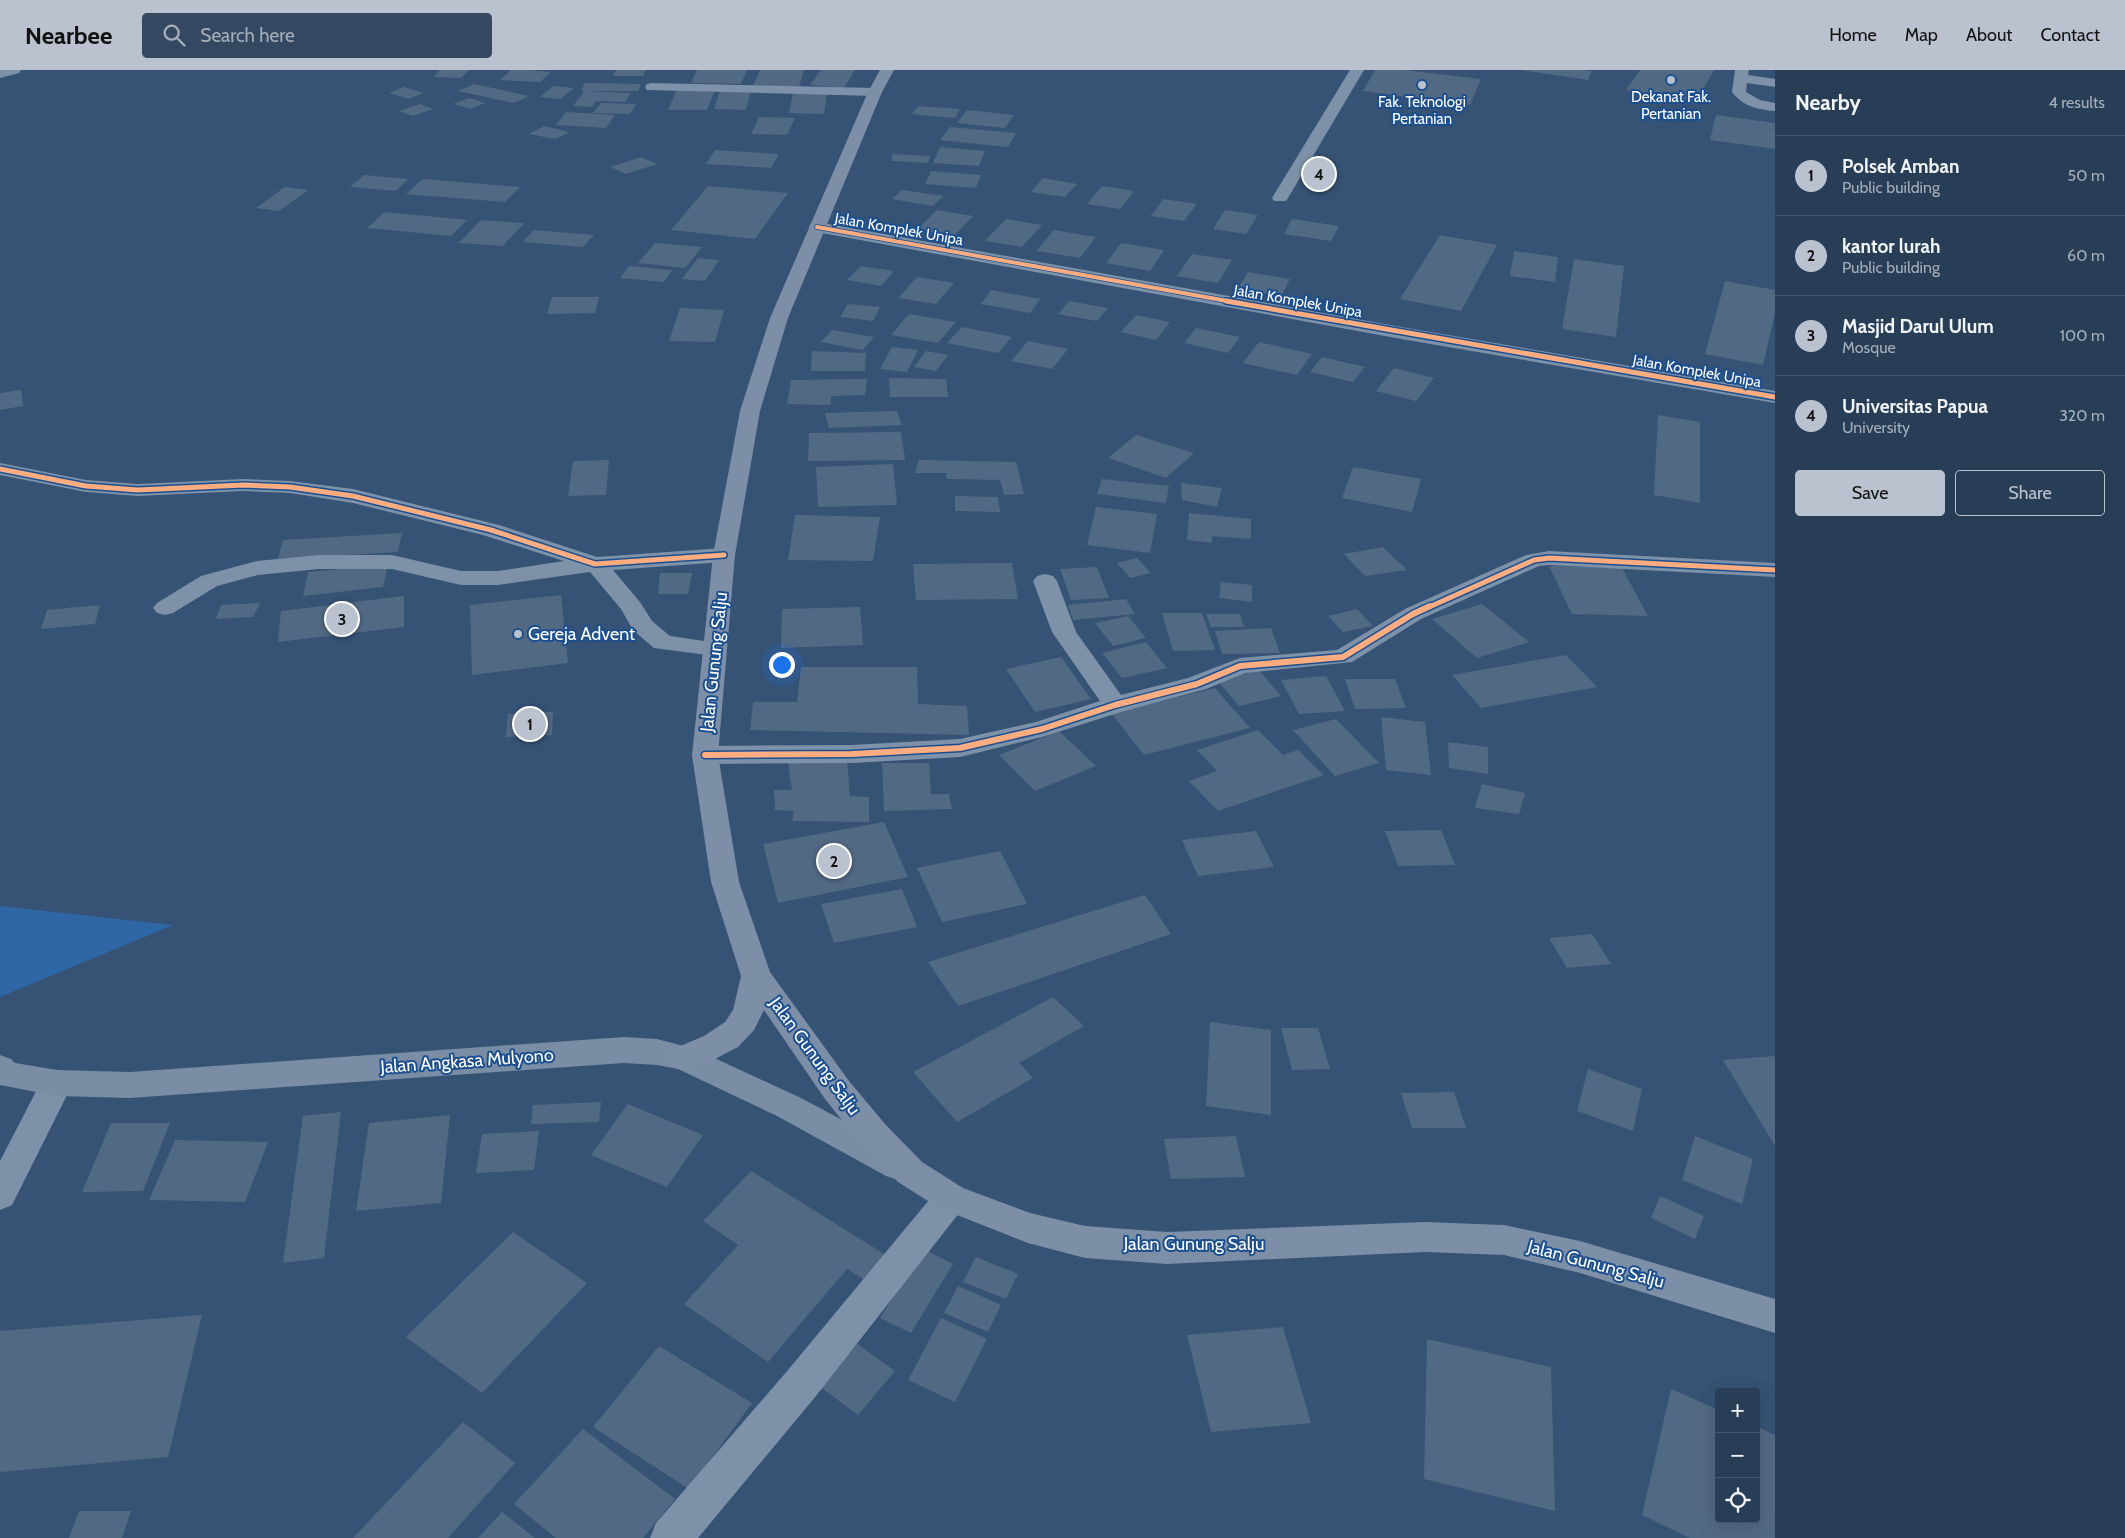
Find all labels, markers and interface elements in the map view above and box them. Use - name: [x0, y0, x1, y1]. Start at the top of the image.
- search box: [142, 13, 492, 58]
- text: Nearbee: [25, 21, 112, 50]
- icon: search: [160, 21, 188, 49]
- text: Search here: [200, 24, 295, 47]
- text: Home: [1829, 24, 1877, 46]
- text: Map: [1905, 24, 1938, 46]
- text: About: [1966, 24, 2012, 46]
- text: Contact: [2040, 24, 2100, 46]
- marker: Dekanat Fak. Pertanian: [1665, 74, 1677, 86]
- marker: Fak. Teknologi Pertanian: [1416, 79, 1428, 91]
- place label: Dekanat Fak. Pertanian: [1631, 88, 1711, 123]
- text: Nearby: [1795, 90, 1861, 115]
- place label: Fak. Teknologi Pertanian: [1378, 93, 1466, 128]
- text: 4 results: [2048, 93, 2105, 112]
- pin: 4: [1303, 155, 1335, 193]
- text: Polsek Amban: [1842, 155, 1959, 178]
- text: 1: [1808, 166, 1814, 185]
- text: 50 m: [2068, 166, 2105, 185]
- text: Public building: [1842, 178, 1940, 197]
- street label: Jalan Komplek Unipa: [832, 209, 965, 249]
- text: kantor lurah: [1842, 235, 1940, 258]
- text: 2: [1807, 246, 1815, 265]
- text: 60 m: [2067, 246, 2105, 265]
- text: Public building: [1842, 258, 1940, 277]
- street label: Jalan Komplek Unipa: [1231, 281, 1364, 321]
- text: Masjid Darul Ulum: [1842, 315, 1994, 338]
- text: 3: [1807, 326, 1815, 345]
- text: 100 m: [2060, 326, 2105, 345]
- text: Mosque: [1842, 338, 1896, 357]
- street label: Jalan Komplek Unipa: [1630, 351, 1763, 391]
- text: Universitas Papua: [1842, 395, 1988, 418]
- text: 4: [1806, 406, 1816, 425]
- text: 320 m: [2059, 406, 2105, 425]
- text: University: [1842, 418, 1910, 437]
- button: Save: [1795, 470, 1945, 516]
- button: Share: [1955, 470, 2105, 516]
- street label: Jalan Gunung Salju: [696, 591, 732, 734]
- pin: 3: [326, 600, 358, 638]
- place label: Gereja Advent: [528, 623, 635, 645]
- marker: Gereja Advent: [512, 628, 524, 640]
- your location: [769, 652, 795, 678]
- pin: 1: [514, 705, 546, 743]
- pin: 2: [818, 842, 850, 880]
- street label: Jalan Gunung Salju: [764, 992, 865, 1119]
- street label: Jalan Angkasa Mulyono: [379, 1044, 554, 1078]
- street label: Jalan Gunung Salju: [1123, 1233, 1264, 1255]
- street label: Jalan Gunung Salju: [1524, 1235, 1667, 1293]
- map controls: [1715, 1388, 1760, 1523]
- button: +: [1715, 1388, 1760, 1433]
- button: −: [1715, 1433, 1760, 1478]
- button: locate: [1715, 1478, 1760, 1523]

